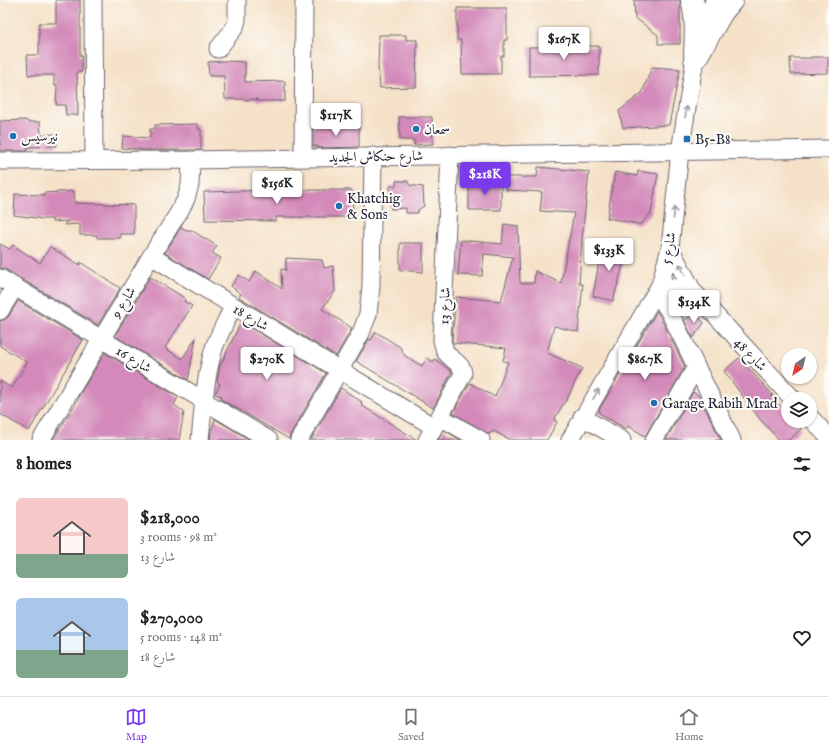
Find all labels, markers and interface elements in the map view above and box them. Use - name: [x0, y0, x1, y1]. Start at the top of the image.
- pin: $167K: [536, 27, 592, 61]
- text: $167K: [547, 31, 581, 48]
- pin: $117K: [308, 103, 364, 137]
- one-way arrow: [682, 106, 690, 119]
- text: $117K: [320, 107, 352, 124]
- place label: سمعان: [424, 121, 450, 139]
- marker: سمعان: [411, 124, 421, 134]
- place label: نيرسيس: [21, 128, 58, 146]
- marker: نيرسيس: [8, 131, 18, 141]
- place label: B5-B8: [695, 131, 731, 149]
- marker: B5-B8: [682, 134, 692, 144]
- street label: شارع حنكاش الجديد: [329, 147, 423, 169]
- pin: $218K: [457, 162, 513, 196]
- text: $218K: [469, 166, 501, 183]
- pin: $156K: [249, 171, 305, 205]
- text: $156K: [261, 175, 293, 192]
- place label: Khatchig & Sons: [347, 190, 401, 224]
- marker: Khatchig & Sons: [334, 201, 344, 211]
- one-way arrow: [670, 207, 677, 220]
- street label: شارع 5: [657, 231, 683, 266]
- pin: $133K: [581, 238, 637, 272]
- text: $133K: [593, 242, 625, 259]
- one-way arrow: [677, 263, 685, 275]
- street label: شارع 9: [107, 283, 142, 323]
- street label: شارع 13: [435, 287, 457, 325]
- pin: $134K: [666, 290, 722, 324]
- text: $134K: [678, 294, 710, 311]
- street label: شارع 18: [228, 300, 271, 337]
- street label: شارع 48: [729, 334, 770, 377]
- street label: شارع 16: [111, 342, 155, 379]
- pin: $270K: [239, 347, 295, 381]
- pin: $86.7K: [612, 347, 678, 381]
- north arrow: [781, 348, 817, 384]
- map controls: [781, 348, 817, 428]
- text: $270K: [249, 351, 285, 368]
- text: $86.7K: [627, 351, 663, 368]
- one-way arrow: [592, 388, 600, 400]
- button: layers: [781, 392, 817, 428]
- place label: Garage Rabih Mrad: [662, 395, 778, 413]
- marker: Garage Rabih Mrad: [649, 398, 659, 408]
- icon: filters: [791, 453, 813, 475]
- text: 8 homes: [16, 454, 71, 475]
- text: $218,000: [140, 508, 200, 529]
- icon: home: [48, 514, 96, 562]
- icon: heart: [791, 527, 813, 549]
- text: 3 rooms · 98 m²: [140, 529, 217, 546]
- text: شارع 13: [140, 549, 175, 566]
- text: $270,000: [140, 608, 203, 629]
- icon: home: [48, 614, 96, 662]
- icon: heart: [791, 627, 813, 649]
- text: 5 rooms · 148 m²: [140, 629, 222, 646]
- text: شارع 18: [140, 649, 175, 666]
- tab: Map: [125, 706, 147, 744]
- tab: Saved: [398, 706, 424, 744]
- tab: Home: [675, 706, 704, 744]

